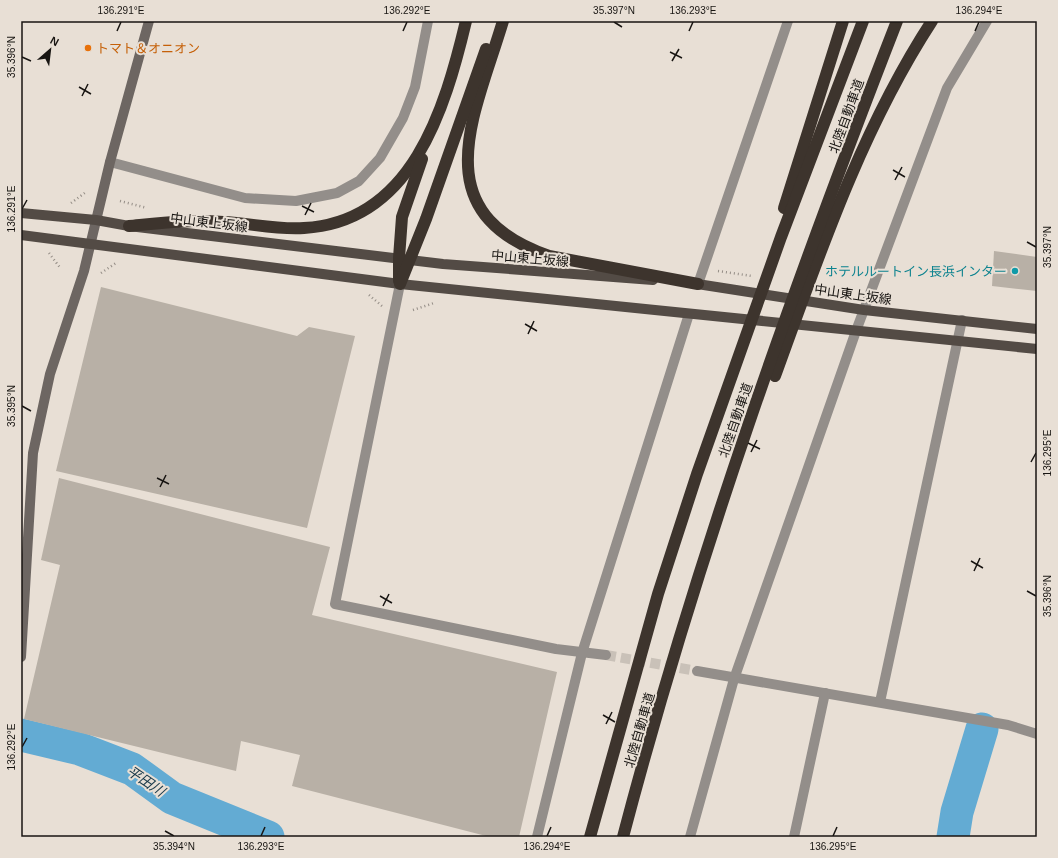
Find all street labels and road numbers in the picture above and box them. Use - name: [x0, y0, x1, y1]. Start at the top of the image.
- street label: 北陸自動車道: [826, 77, 867, 155]
- street label: 中山東上坂線: [169, 210, 249, 235]
- street label: 中山東上坂線: [490, 248, 569, 269]
- street label: 中山東上坂線: [813, 282, 893, 307]
- street label: 北陸自動車道: [716, 381, 755, 459]
- street label: 北陸自動車道: [622, 691, 657, 770]

